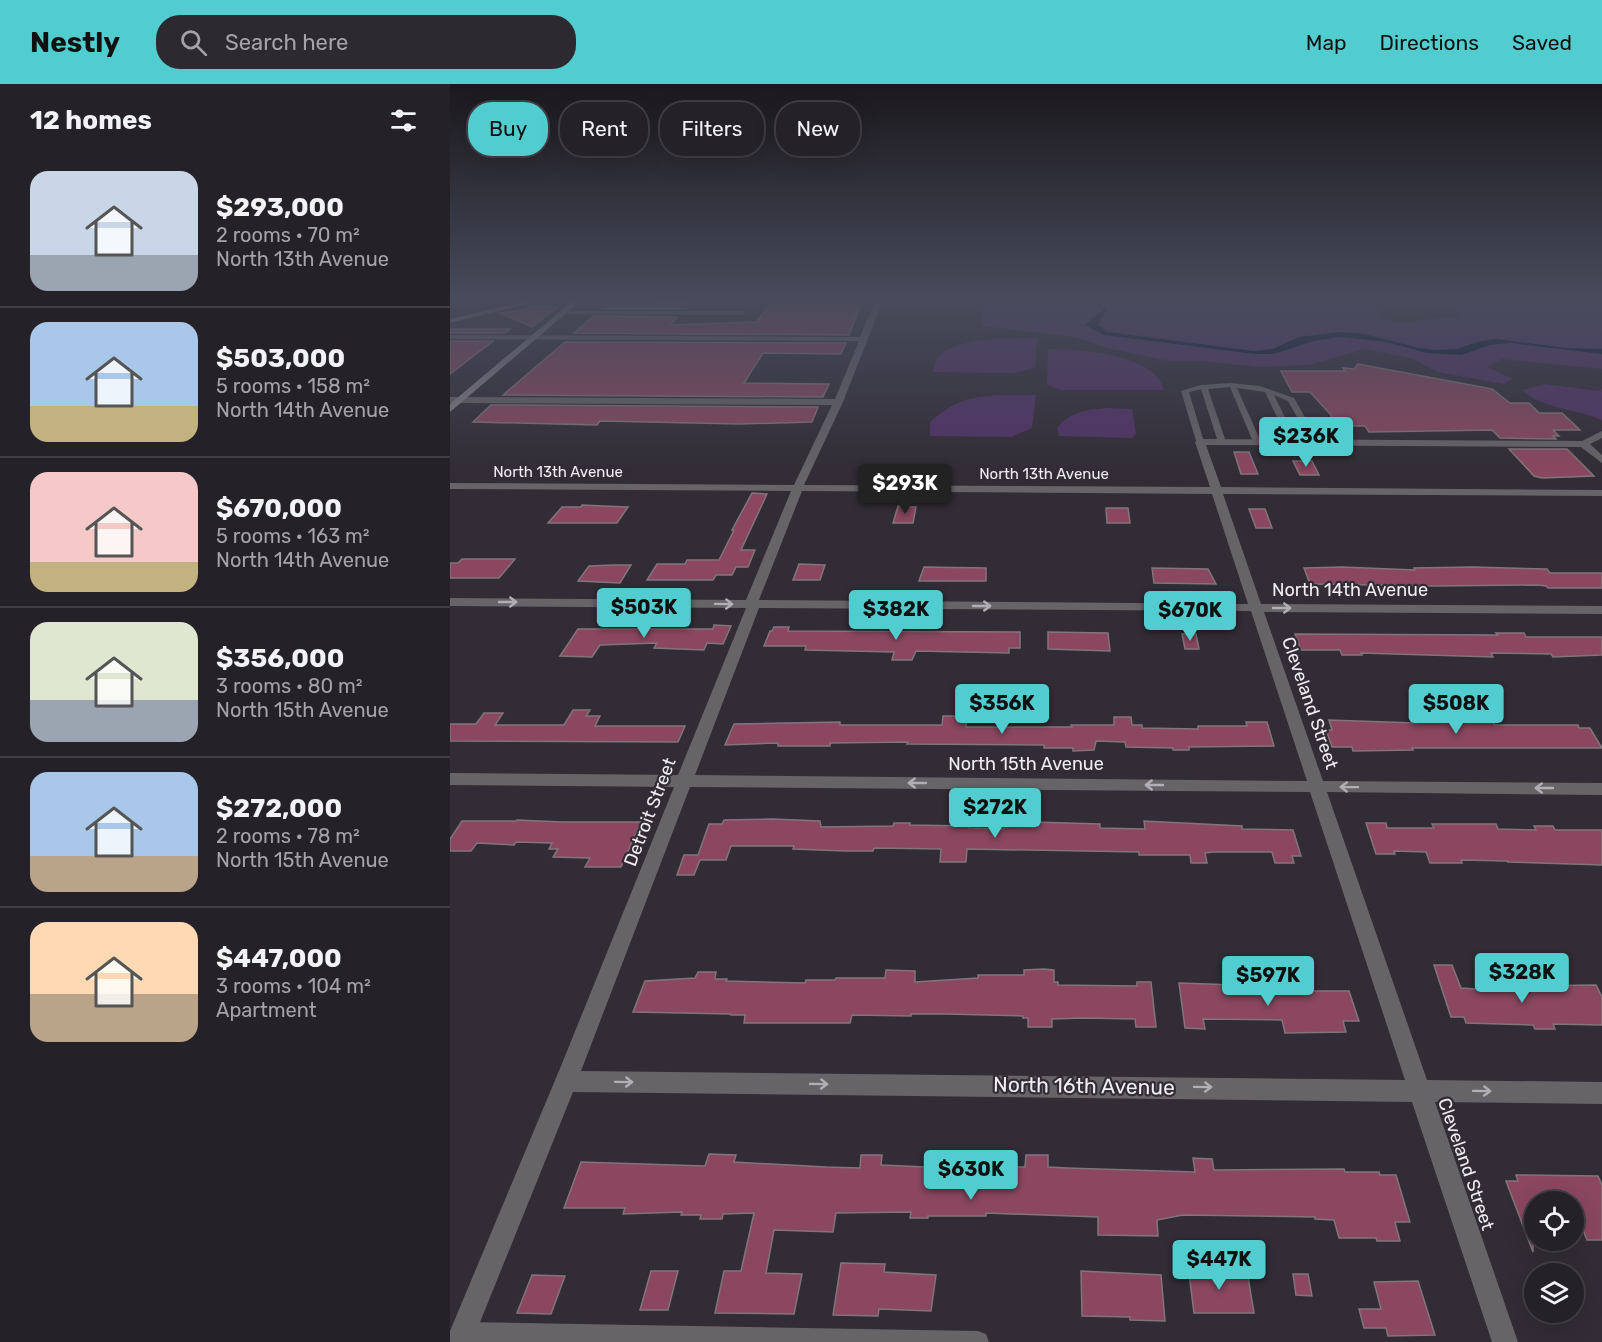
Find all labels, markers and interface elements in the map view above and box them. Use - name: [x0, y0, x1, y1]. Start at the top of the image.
- search box: [156, 15, 576, 69]
- text: Nestly: [30, 26, 120, 59]
- icon: search: [177, 26, 210, 59]
- text: Search here: [225, 29, 348, 56]
- text: Map: [1306, 30, 1347, 55]
- text: Directions: [1380, 30, 1479, 55]
- text: Saved: [1512, 30, 1572, 55]
- chip: Buy: [468, 102, 548, 156]
- chip: Rent: [560, 102, 648, 156]
- chip: Filters: [660, 102, 764, 156]
- chip: New: [776, 102, 860, 156]
- icon: filters: [387, 104, 420, 137]
- text: 12 homes: [30, 105, 152, 136]
- text: $293,000: [216, 192, 344, 223]
- icon: home: [78, 195, 150, 267]
- text: 2 rooms · 70 m²: [216, 223, 360, 247]
- text: North 13th Avenue: [216, 247, 389, 271]
- text: $503,000: [216, 343, 345, 374]
- icon: home: [78, 346, 150, 418]
- text: 5 rooms · 158 m²: [216, 374, 370, 398]
- text: North 14th Avenue: [216, 398, 389, 422]
- pin: $236K: [1264, 417, 1348, 468]
- text: $236K: [1273, 424, 1339, 448]
- street label: North 13th Avenue: [493, 463, 623, 481]
- pin: $293K: [863, 464, 947, 515]
- street label: North 13th Avenue: [979, 465, 1109, 483]
- text: $293K: [872, 471, 938, 495]
- text: $670,000: [216, 493, 342, 524]
- icon: home: [78, 496, 150, 568]
- text: 5 rooms · 163 m²: [216, 524, 370, 548]
- text: North 14th Avenue: [216, 548, 389, 572]
- street label: North 14th Avenue: [1272, 579, 1428, 601]
- pin: $503K: [602, 588, 686, 639]
- pin: $382K: [854, 590, 938, 641]
- pin: $670K: [1148, 591, 1232, 642]
- text: $503K: [611, 595, 677, 619]
- one-way arrow: [498, 596, 518, 608]
- text: $382K: [863, 597, 929, 621]
- one-way arrow: [714, 598, 734, 610]
- text: $670K: [1158, 598, 1222, 622]
- one-way arrow: [972, 600, 992, 612]
- one-way arrow: [1272, 602, 1292, 614]
- street label: Cleveland Street: [1277, 634, 1343, 772]
- text: $356,000: [216, 643, 344, 674]
- icon: home: [78, 646, 150, 718]
- text: 3 rooms · 80 m²: [216, 674, 363, 698]
- pin: $356K: [960, 684, 1044, 735]
- pin: $508K: [1414, 684, 1498, 735]
- text: $356K: [969, 691, 1035, 715]
- text: $508K: [1423, 691, 1489, 715]
- text: North 15th Avenue: [216, 698, 389, 722]
- street label: North 15th Avenue: [948, 753, 1104, 775]
- street label: Detroit Street: [619, 755, 681, 869]
- one-way arrow: [907, 777, 927, 789]
- one-way arrow: [1144, 779, 1164, 791]
- one-way arrow: [1339, 781, 1359, 793]
- one-way arrow: [1534, 782, 1554, 794]
- pin: $272K: [953, 788, 1037, 839]
- text: $272,000: [216, 793, 342, 824]
- text: $272K: [963, 795, 1027, 819]
- icon: home: [78, 796, 150, 868]
- text: 2 rooms · 78 m²: [216, 824, 360, 848]
- text: North 15th Avenue: [216, 848, 389, 872]
- text: $447,000: [216, 943, 342, 974]
- icon: home: [78, 946, 150, 1018]
- pin: $328K: [1480, 953, 1564, 1004]
- pin: $597K: [1226, 956, 1310, 1007]
- text: $328K: [1489, 960, 1555, 984]
- text: $597K: [1236, 963, 1300, 987]
- text: 3 rooms · 104 m²: [216, 974, 371, 998]
- text: Apartment: [216, 998, 317, 1022]
- street label: North 16th Avenue: [993, 1071, 1175, 1100]
- one-way arrow: [614, 1076, 634, 1088]
- one-way arrow: [809, 1078, 829, 1090]
- one-way arrow: [1193, 1082, 1213, 1093]
- one-way arrow: [1472, 1085, 1492, 1096]
- street label: Cleveland Street: [1433, 1095, 1499, 1233]
- pin: $630K: [929, 1150, 1013, 1201]
- text: $630K: [938, 1157, 1004, 1181]
- map controls: [1524, 1191, 1584, 1323]
- button: locate: [1524, 1191, 1584, 1251]
- pin: $447K: [1177, 1240, 1261, 1291]
- text: $447K: [1187, 1247, 1251, 1271]
- button: layers: [1524, 1263, 1584, 1323]

